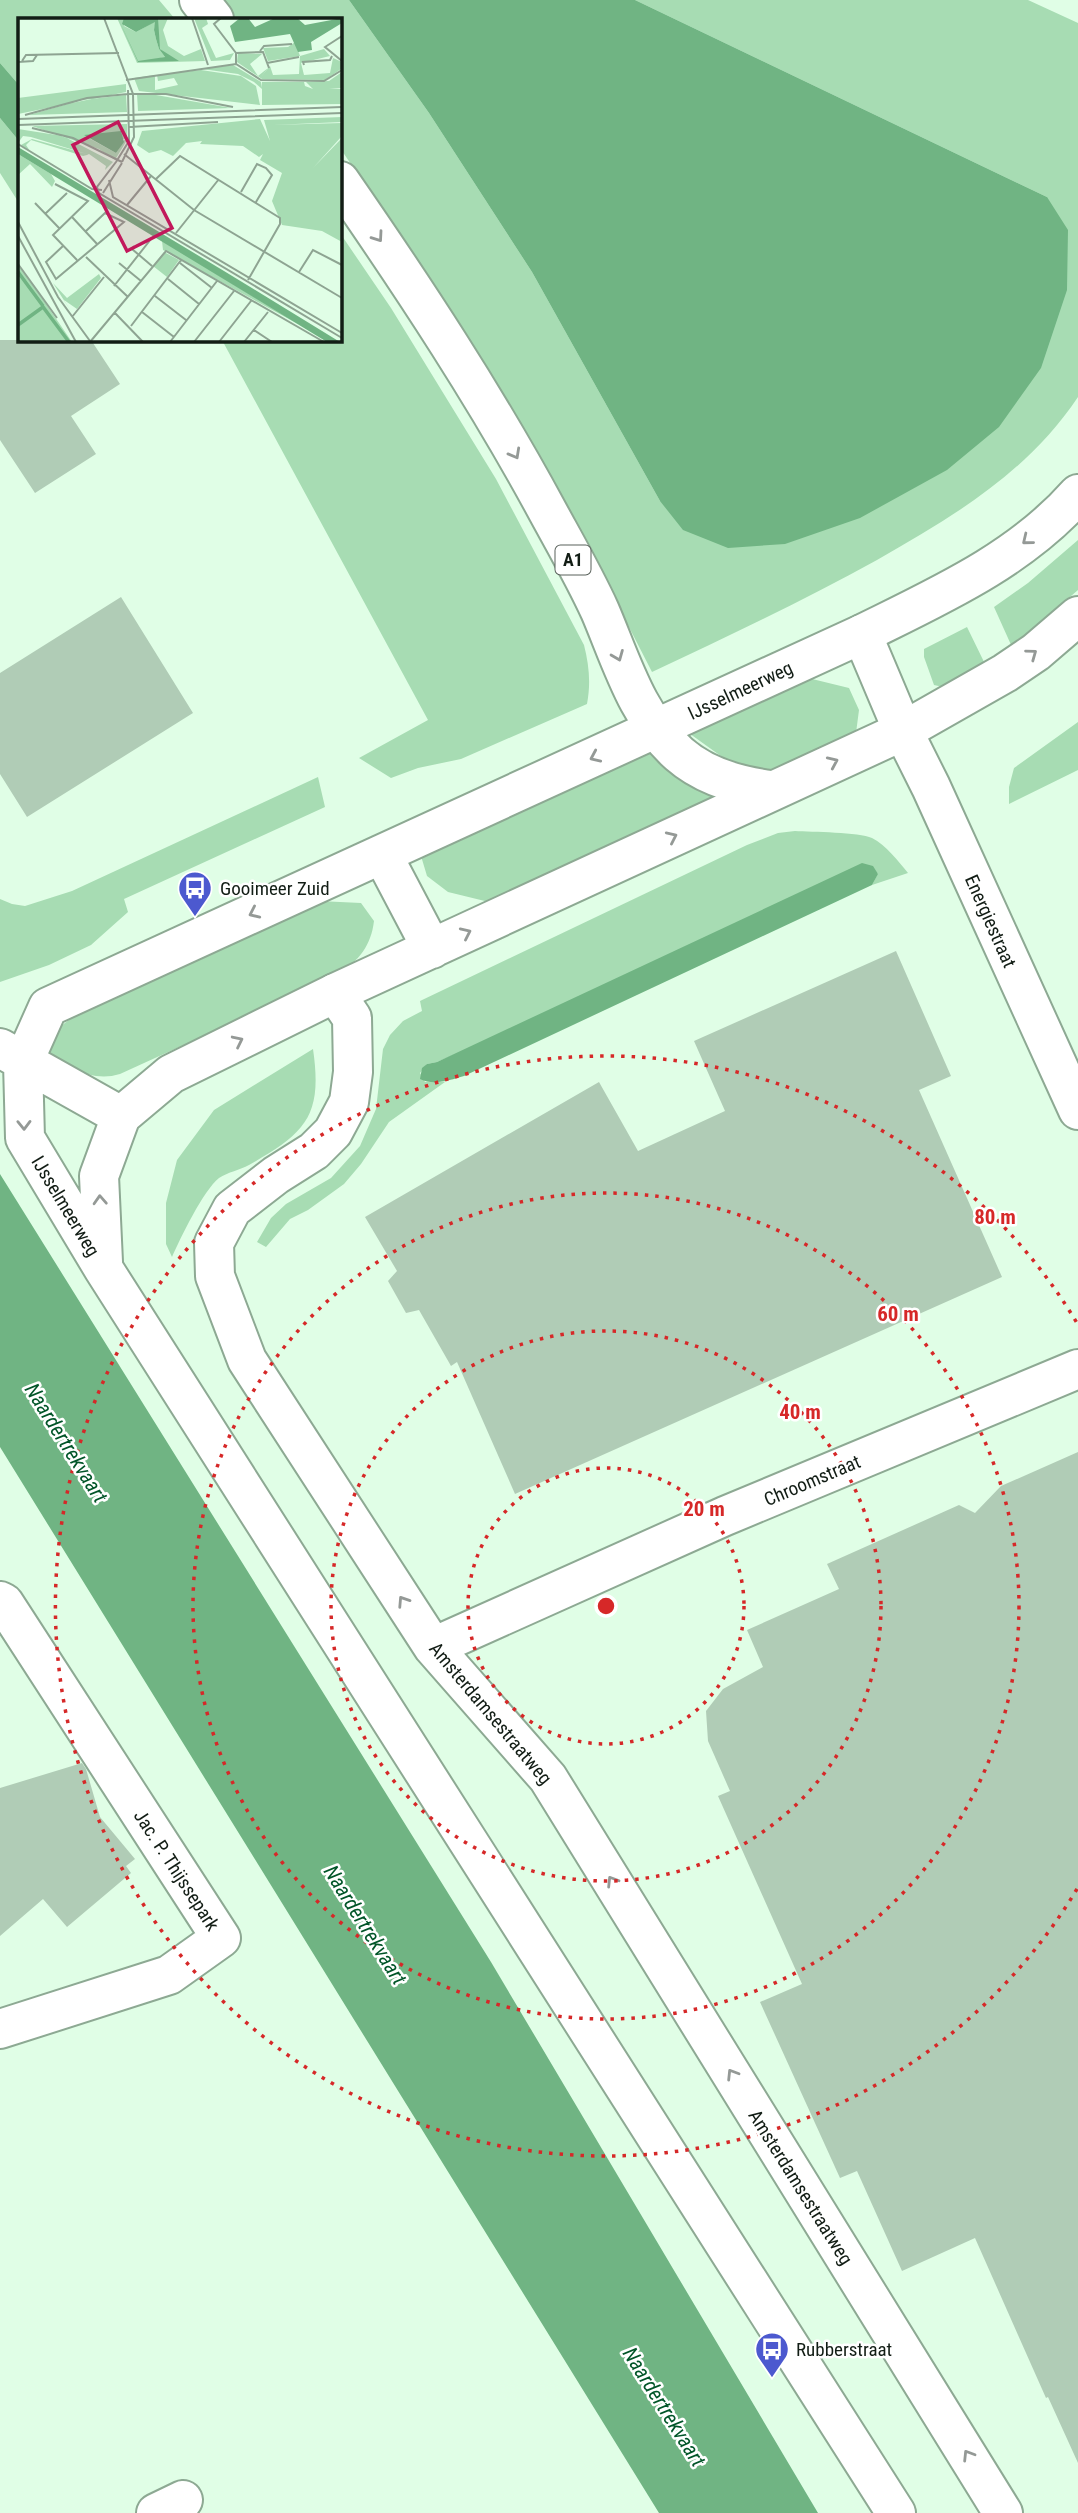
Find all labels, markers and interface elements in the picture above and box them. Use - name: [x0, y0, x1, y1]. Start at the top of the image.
- inset map: [18, 18, 341, 341]
- one-way arrow: [370, 229, 382, 242]
- one-way arrow: [507, 446, 520, 459]
- one-way arrow: [1023, 531, 1035, 544]
- road number: A1: [556, 546, 590, 574]
- one-way arrow: [610, 649, 624, 662]
- one-way arrow: [1025, 650, 1037, 662]
- street label: IJsselmeerweg: [684, 656, 796, 725]
- one-way arrow: [589, 749, 602, 763]
- one-way arrow: [826, 756, 838, 770]
- one-way arrow: [664, 831, 677, 845]
- bus stop icon: Gooimeer Zuid: [176, 869, 214, 918]
- street label: Energiestraat: [960, 871, 1021, 971]
- place label: Gooimeer Zuid: [220, 877, 330, 900]
- one-way arrow: [249, 905, 261, 919]
- one-way arrow: [458, 928, 471, 942]
- one-way arrow: [231, 1035, 243, 1049]
- one-way arrow: [17, 1120, 32, 1131]
- street label: IJsselmeerweg: [27, 1152, 105, 1261]
- one-way arrow: [93, 1194, 108, 1205]
- text: 80 m: [974, 1205, 1016, 1229]
- text: 60 m: [877, 1302, 919, 1326]
- water label: Naardertrekvaart: [20, 1379, 113, 1508]
- text: 40 m: [779, 1400, 821, 1424]
- street label: Chroomstraat: [761, 1450, 864, 1511]
- text: 20 m: [683, 1497, 725, 1521]
- centre of rings: [594, 1594, 618, 1618]
- one-way arrow: [399, 1596, 412, 1609]
- street label: Amsterdamsestraatweg: [424, 1638, 557, 1789]
- street label: Jac. P. Thijssepark: [129, 1805, 225, 1935]
- water label: Naardertrekvaart: [319, 1861, 412, 1990]
- one-way arrow: [607, 1875, 620, 1888]
- one-way arrow: [727, 2069, 740, 2082]
- street label: Amsterdamsestraatweg: [743, 2105, 858, 2269]
- bus stop icon: Rubberstraat: [753, 2330, 791, 2379]
- place label: Rubberstraat: [796, 2338, 892, 2361]
- water label: Naardertrekvaart: [618, 2343, 711, 2472]
- one-way arrow: [963, 2450, 976, 2463]

